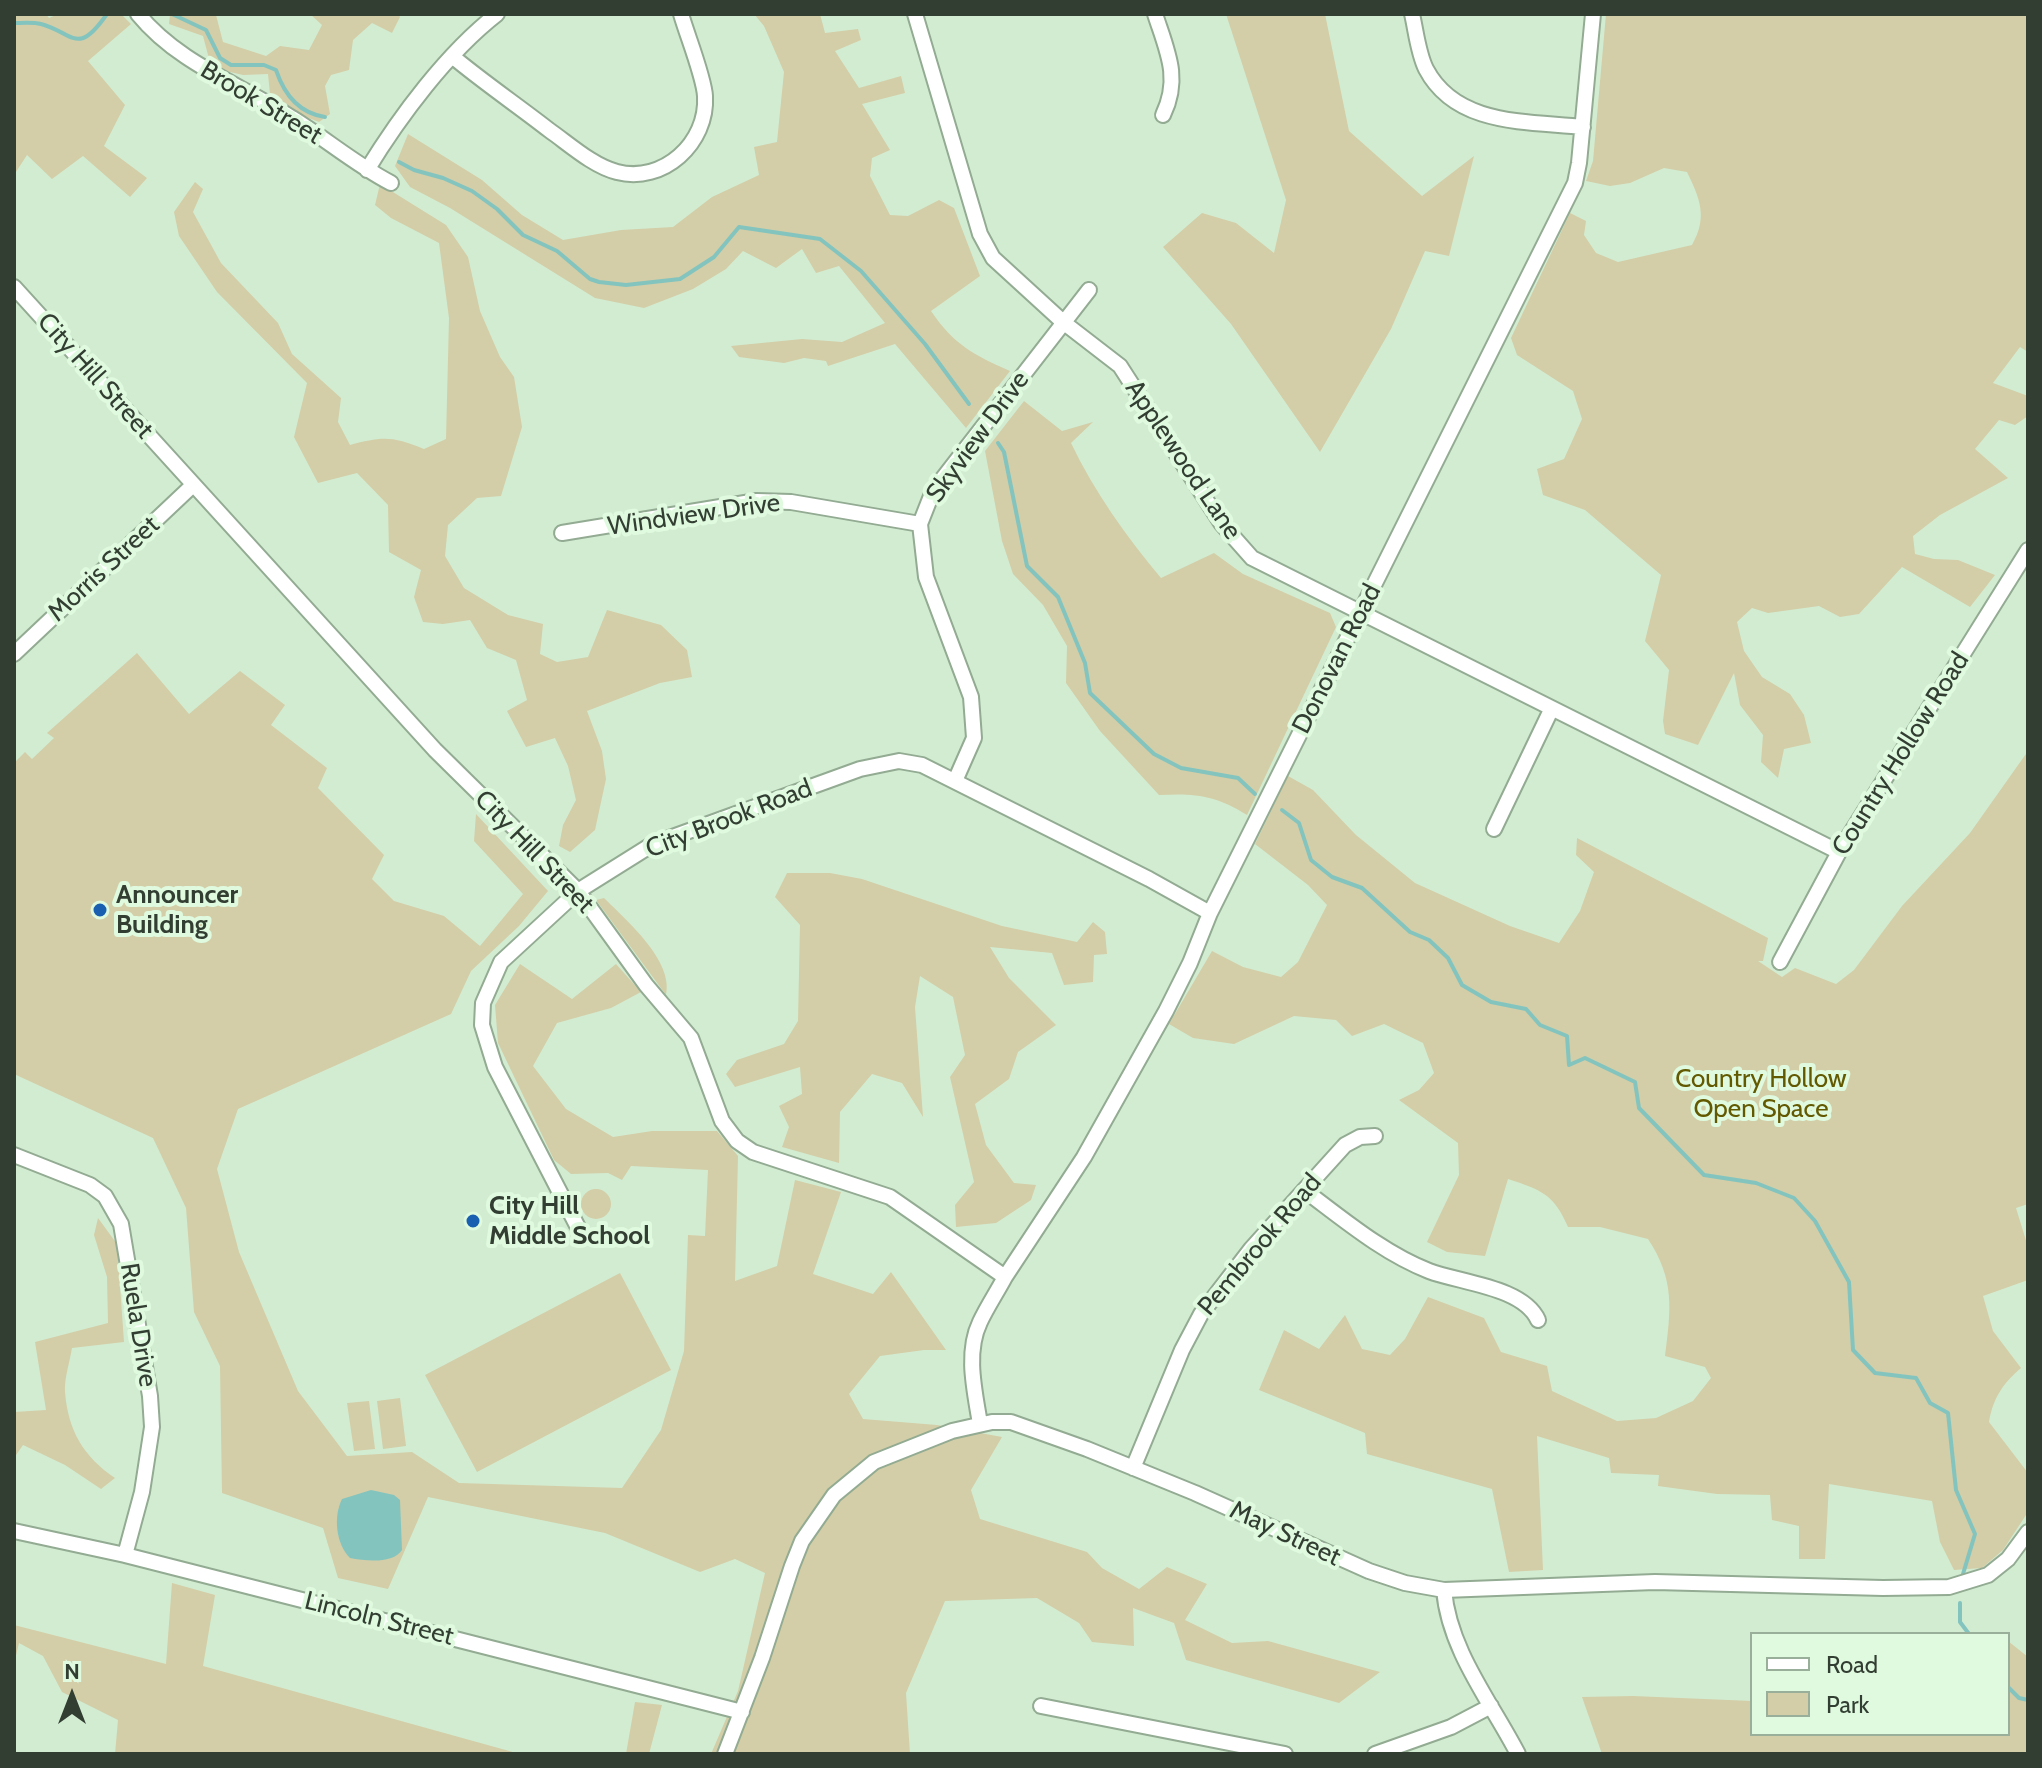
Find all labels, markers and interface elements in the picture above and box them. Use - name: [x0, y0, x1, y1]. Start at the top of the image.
- street label: Brook Street: [195, 55, 327, 151]
- street label: City Hill Street: [30, 307, 160, 445]
- street label: Skyview Drive: [920, 365, 1036, 509]
- street label: Applewood Lane: [1118, 374, 1248, 546]
- street label: Windview Drive: [606, 487, 782, 543]
- street label: Morris Street: [42, 510, 166, 628]
- street label: Donovan Road: [1286, 579, 1388, 739]
- street label: Country Hollow Road: [1826, 647, 1976, 861]
- street label: City Brook Road: [641, 773, 817, 865]
- street label: City Hill Street: [468, 784, 600, 920]
- place label: Announcer Building: [116, 879, 238, 940]
- marker: Announcer Building: [91, 901, 109, 919]
- park label: Country Hollow Open Space: [1675, 1063, 1847, 1124]
- street label: Pembrook Road: [1192, 1168, 1328, 1322]
- place label: City Hill Middle School: [489, 1190, 650, 1252]
- marker: City Hill Middle School: [464, 1212, 482, 1230]
- street label: Ruela Drive: [113, 1261, 163, 1389]
- street label: May Street: [1225, 1495, 1345, 1573]
- street label: Lincoln Street: [301, 1585, 457, 1653]
- legend: [1750, 1632, 2010, 1736]
- text: Road: [1826, 1650, 1878, 1679]
- north arrow: [32, 1656, 112, 1736]
- text: N: [64, 1658, 80, 1685]
- text: Park: [1826, 1690, 1869, 1719]

